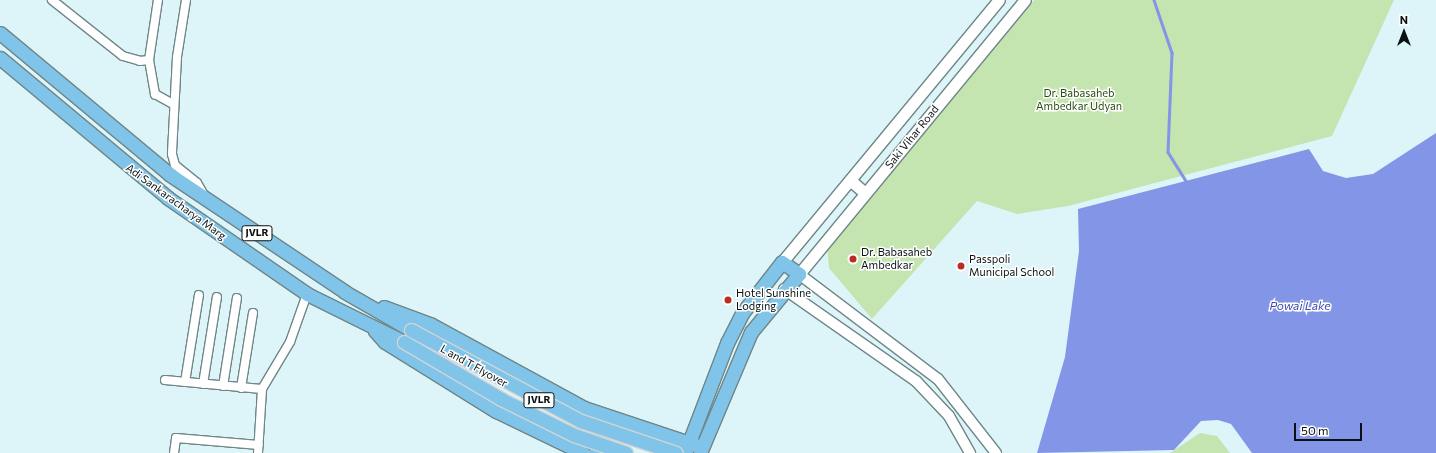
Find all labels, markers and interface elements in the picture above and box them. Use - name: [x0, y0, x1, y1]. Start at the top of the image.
- north arrow: [1384, 12, 1424, 52]
- text: N: [1400, 13, 1408, 26]
- park label: Dr. Babasaheb Ambedkar Udyan: [1036, 87, 1122, 113]
- street label: Saki Vihar Road: [882, 103, 942, 171]
- street label: Adi Sankaracharya Marg: [123, 161, 229, 243]
- road number: JVLR: [241, 225, 273, 241]
- place label: Dr. Babasaheb Ambedkar: [861, 246, 932, 272]
- place label: Passpoli Municipal School: [969, 253, 1054, 279]
- marker: Dr. Babasaheb Ambedkar: [848, 254, 858, 264]
- marker: Passpoli Municipal School: [956, 261, 966, 271]
- place label: Hotel Sunshine Lodging: [736, 287, 811, 313]
- marker: Hotel Sunshine Lodging: [723, 295, 733, 305]
- water label: Powai Lake: [1270, 299, 1330, 313]
- street label: L and T Flyover: [438, 342, 510, 390]
- road number: JVLR: [523, 392, 555, 408]
- scale bar: [1296, 415, 1364, 441]
- text: 50 m: [1301, 423, 1329, 437]

